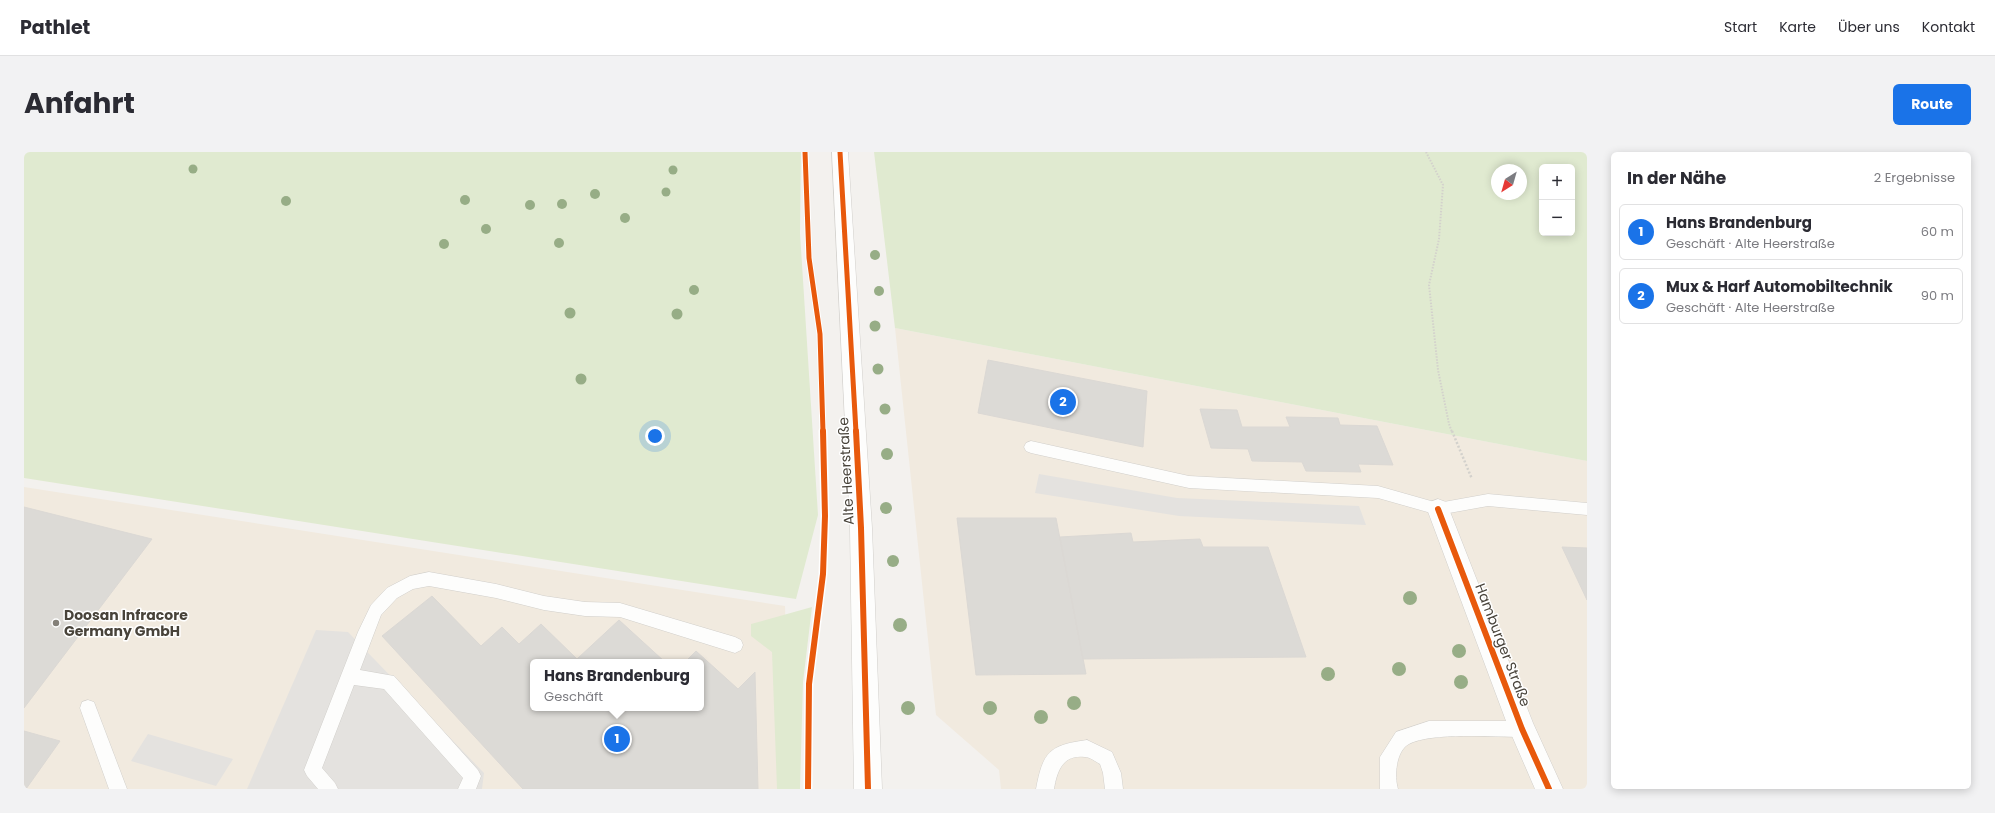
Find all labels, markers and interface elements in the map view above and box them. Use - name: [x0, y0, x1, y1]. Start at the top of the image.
- text: Pathlet: [20, 14, 90, 41]
- text: Start: [1724, 17, 1757, 37]
- text: Karte: [1779, 17, 1816, 37]
- text: Über uns: [1838, 17, 1900, 37]
- text: Kontakt: [1922, 17, 1975, 37]
- text: Anfahrt: [24, 84, 135, 123]
- button: Route: [1893, 84, 1971, 125]
- north arrow: [1491, 164, 1527, 200]
- map controls: [1539, 164, 1575, 236]
- button: +: [1539, 164, 1575, 200]
- text: In der Nähe: [1627, 166, 1726, 190]
- text: 2 Ergebnisse: [1874, 168, 1955, 187]
- button: −: [1539, 200, 1575, 236]
- text: Hans Brandenburg: [1666, 212, 1812, 233]
- text: 1: [1639, 222, 1643, 241]
- text: 60 m: [1921, 222, 1954, 241]
- text: Geschäft · Alte Heerstraße: [1666, 234, 1835, 253]
- text: Mux & Harf Automobiltechnik: [1666, 276, 1893, 297]
- text: 2: [1637, 286, 1645, 305]
- text: 90 m: [1921, 286, 1954, 305]
- text: Geschäft · Alte Heerstraße: [1666, 298, 1835, 317]
- pin: 2: [1050, 387, 1076, 417]
- street label: Alte Heerstraße: [833, 416, 859, 525]
- your location: [645, 426, 665, 446]
- street label: Hamburger Straße: [1470, 580, 1536, 710]
- place label: Doosan Infracore Germany GmbH: [64, 605, 188, 641]
- marker: Doosan Infracore Germany GmbH: [51, 618, 61, 628]
- popup: [530, 659, 704, 711]
- text: Hans Brandenburg: [544, 665, 690, 686]
- text: Geschäft: [544, 687, 603, 706]
- pin: 1: [604, 724, 630, 754]

